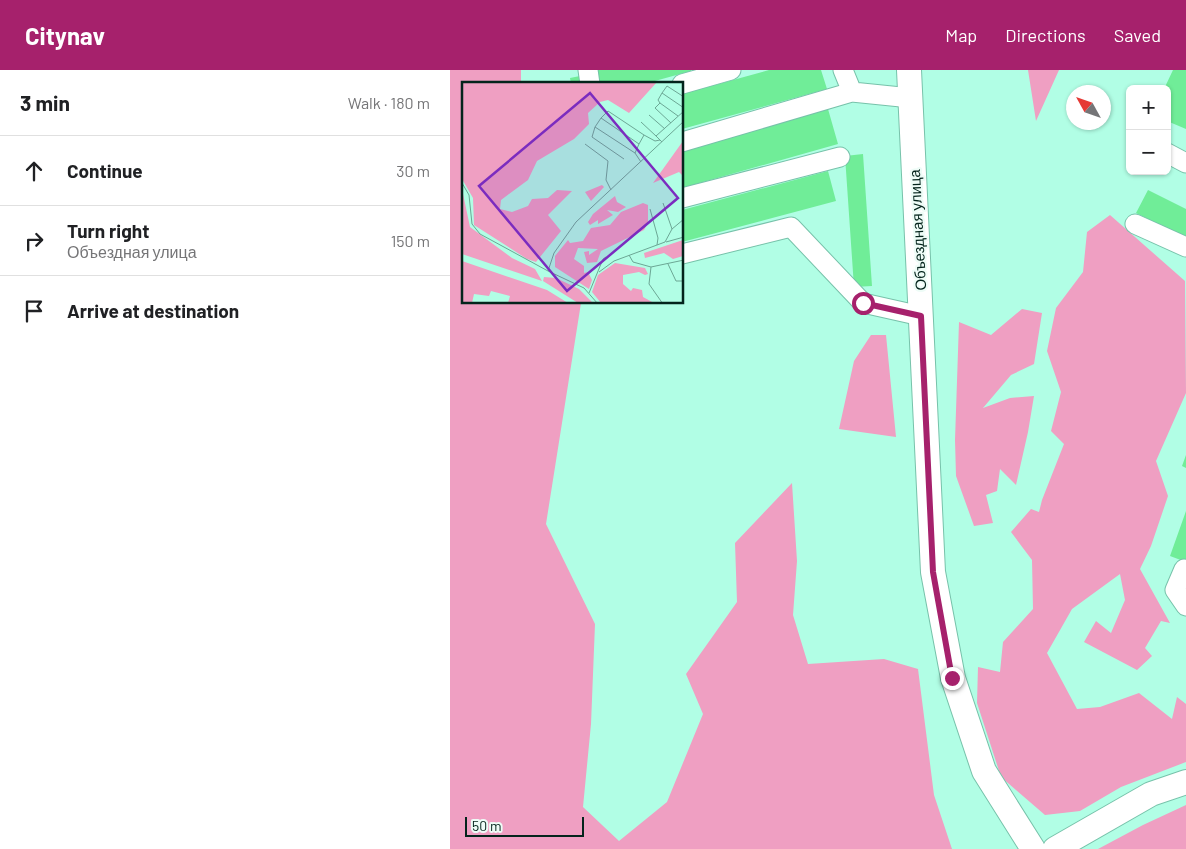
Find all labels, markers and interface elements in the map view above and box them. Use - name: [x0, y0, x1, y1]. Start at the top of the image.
- text: Citynav: [25, 21, 105, 50]
- text: Map: [945, 24, 977, 46]
- text: Directions: [1005, 24, 1086, 46]
- text: Saved: [1114, 24, 1161, 46]
- inset map: [462, 82, 684, 304]
- north arrow: [1066, 85, 1111, 130]
- map controls: [1126, 85, 1171, 175]
- button: +: [1126, 85, 1171, 130]
- text: 3 min: [20, 90, 70, 115]
- text: Walk · 180 m: [348, 93, 430, 112]
- button: −: [1126, 130, 1171, 175]
- icon: ahead: [20, 157, 48, 185]
- text: Continue: [67, 159, 143, 182]
- text: 30 m: [396, 161, 430, 180]
- street label: Объездная улица: [905, 168, 929, 291]
- text: Turn right: [67, 219, 149, 242]
- icon: right: [20, 227, 48, 255]
- text: 150 m: [391, 231, 430, 250]
- text: Объездная улица: [67, 242, 197, 261]
- route start: [852, 292, 875, 315]
- icon: arrive: [20, 297, 48, 325]
- text: Arrive at destination: [67, 299, 239, 322]
- route end: [941, 667, 964, 690]
- scale bar: [465, 814, 584, 837]
- text: 50 m: [472, 817, 501, 834]

